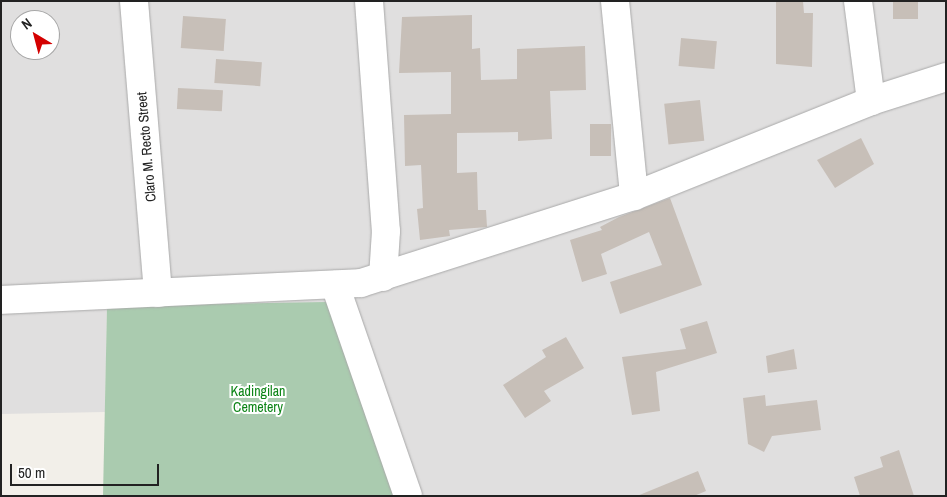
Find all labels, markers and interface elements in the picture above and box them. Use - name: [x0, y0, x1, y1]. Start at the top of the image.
- north arrow: [10, 10, 60, 60]
- text: N: [18, 14, 35, 34]
- street label: Claro M. Recto Street: [133, 91, 159, 203]
- park label: Kadingilan Cemetery: [231, 383, 285, 416]
- scale bar: [12, 454, 161, 486]
- text: 50 m: [18, 462, 45, 483]

